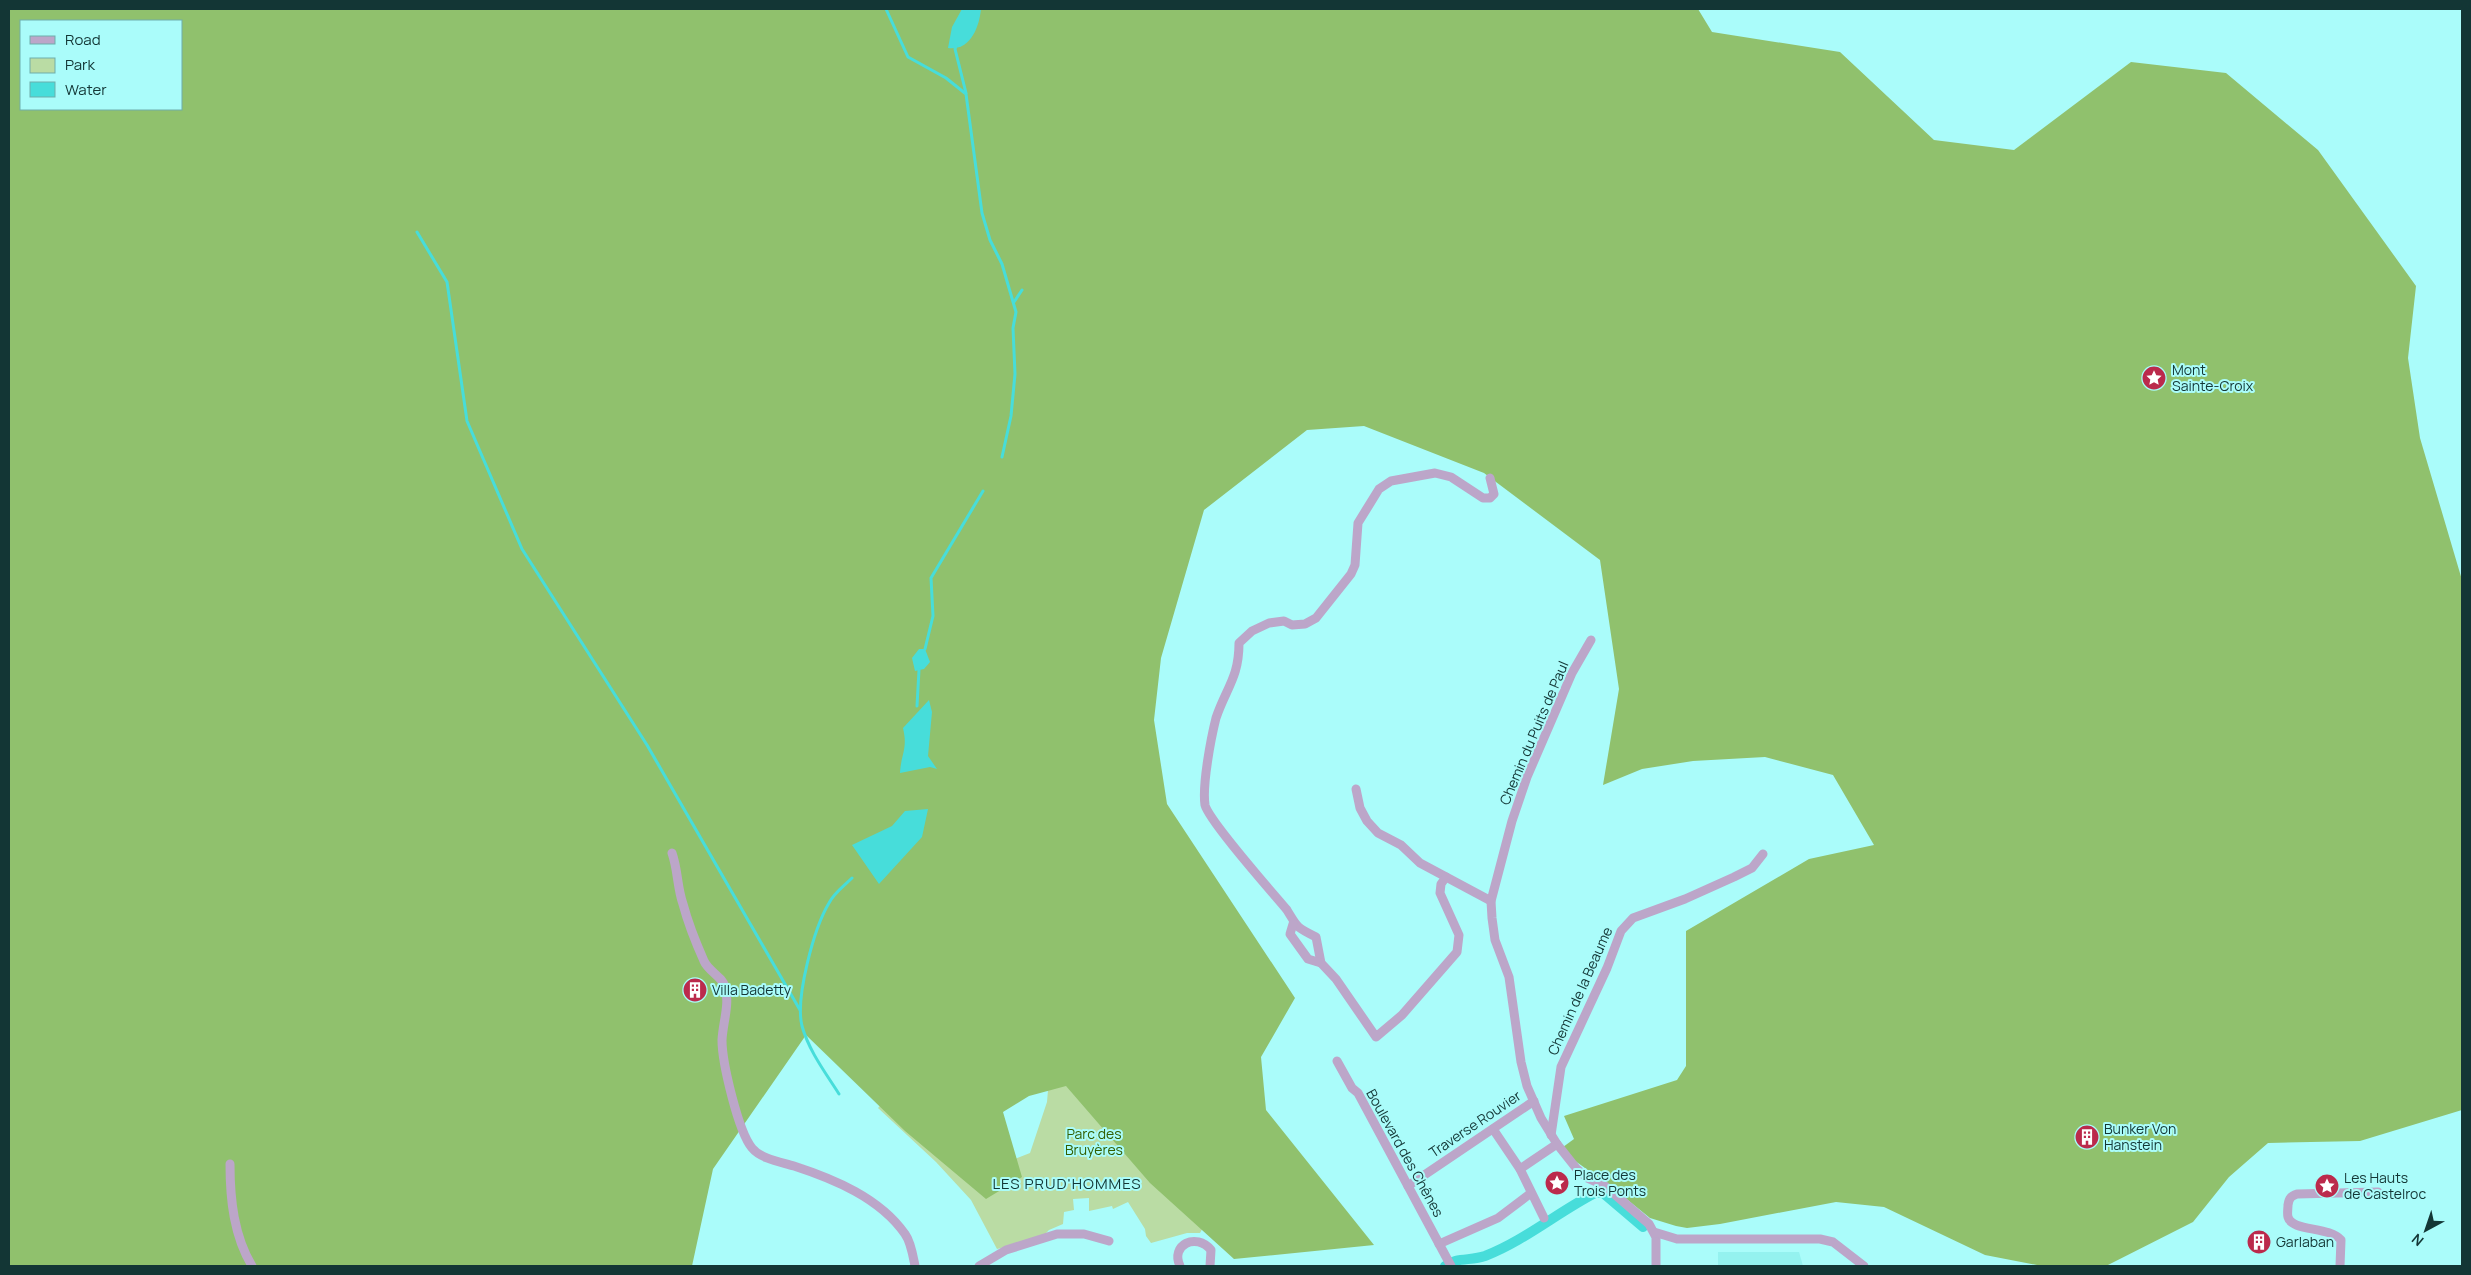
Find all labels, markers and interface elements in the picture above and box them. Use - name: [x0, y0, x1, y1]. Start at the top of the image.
- legend: [20, 20, 182, 110]
- text: Road: [65, 29, 101, 50]
- text: Park: [65, 54, 95, 75]
- text: Water: [65, 79, 107, 100]
- place label: Mont Sainte-Croix: [2172, 360, 2254, 395]
- place icon: Mont Sainte-Croix: [2141, 365, 2167, 391]
- street label: Chemin du Puits de Paul: [1495, 658, 1572, 808]
- street label: Chemin de la Beaume: [1543, 924, 1616, 1058]
- building icon: Villa Badetty: [682, 977, 708, 1003]
- place label: Villa Badetty: [712, 980, 792, 999]
- street label: Boulevard des Chênes: [1362, 1085, 1449, 1220]
- street label: Traverse Rouvier: [1425, 1086, 1524, 1161]
- place label: Bunker Von Hanstein: [2104, 1119, 2176, 1154]
- park label: Parc des Bruyères: [1065, 1124, 1123, 1159]
- building icon: Bunker Von Hanstein: [2074, 1124, 2100, 1150]
- place label: Place des Trois Ponts: [1574, 1165, 1646, 1200]
- place label: Les Hauts de Castelroc: [2344, 1168, 2426, 1203]
- place icon: Place des Trois Ponts: [1544, 1170, 1570, 1196]
- district label: LES PRUD'HOMMES: [992, 1173, 1142, 1194]
- place icon: Les Hauts de Castelroc: [2314, 1173, 2340, 1199]
- north arrow: [2401, 1205, 2451, 1255]
- building icon: Garlaban: [2246, 1229, 2272, 1255]
- text: N: [2407, 1230, 2427, 1251]
- place label: Garlaban: [2276, 1232, 2334, 1251]

